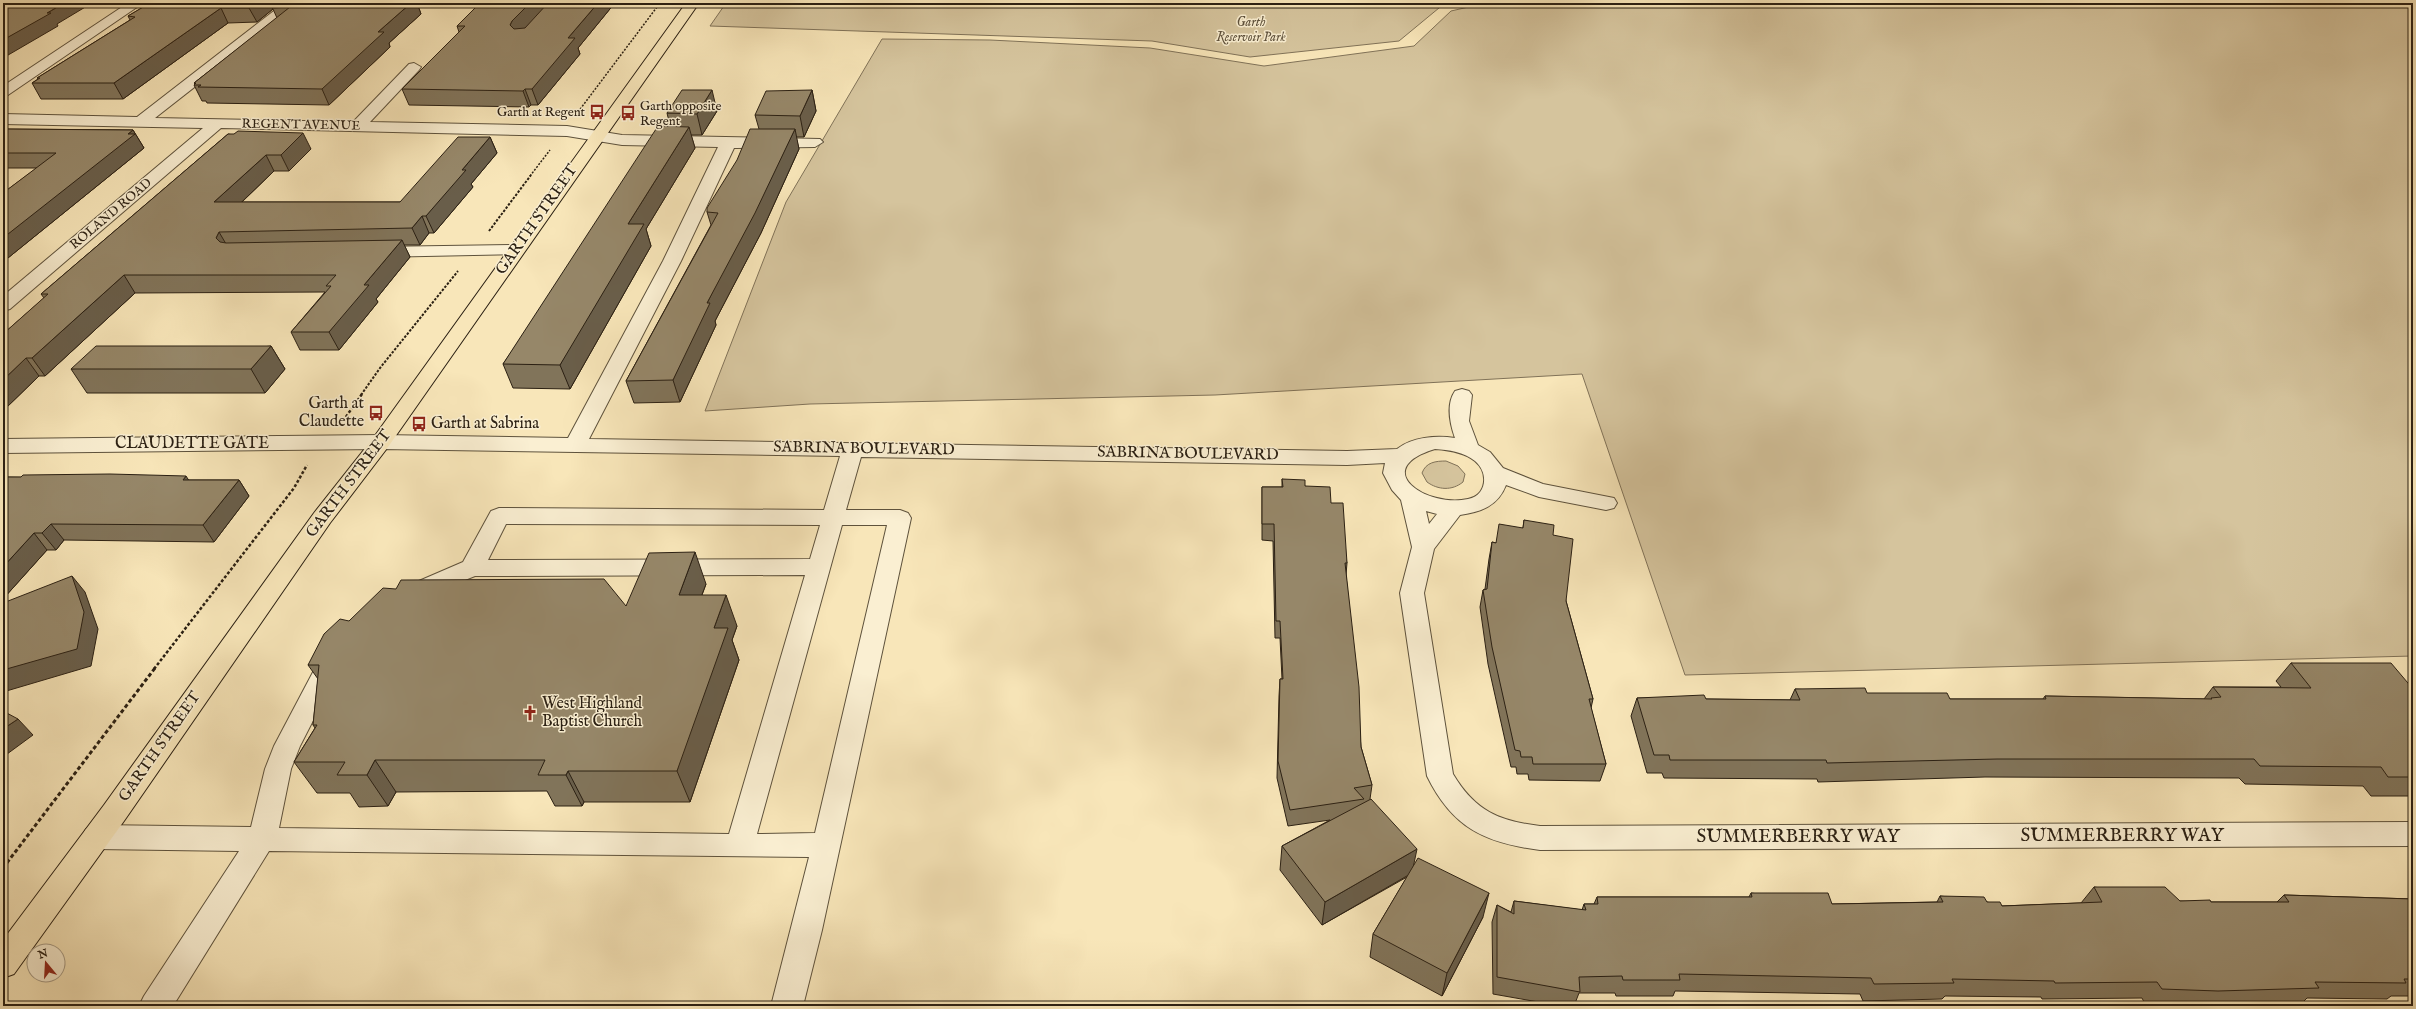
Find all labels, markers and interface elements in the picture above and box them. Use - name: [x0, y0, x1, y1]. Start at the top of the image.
- park label: Garth Reservoir Park: [1216, 14, 1287, 46]
- place label: Garth opposite Regent: [640, 98, 722, 130]
- bus stop icon: Garth at Regent: [588, 103, 606, 121]
- place label: Garth at Regent: [497, 104, 586, 121]
- bus stop icon: Garth opposite Regent: [619, 104, 637, 122]
- street label: REGENT AVENUE: [242, 115, 360, 135]
- street label: GARTH STREET: [492, 161, 583, 279]
- street label: ROLAND ROAD: [66, 175, 156, 253]
- place label: Garth at Claudette: [299, 394, 365, 432]
- bus stop icon: Garth at Claudette: [367, 404, 385, 422]
- place label: Garth at Sabrina: [431, 414, 539, 434]
- bus stop icon: Garth at Sabrina: [410, 415, 428, 433]
- street label: GARTH STREET: [302, 426, 396, 542]
- street label: CLAUDETTE GATE: [115, 434, 269, 454]
- street label: SABRINA BOULEVARD: [773, 437, 955, 461]
- street label: SABRINA BOULEVARD: [1097, 442, 1279, 466]
- street label: GARTH STREET: [115, 688, 206, 806]
- place label: West Highland Baptist Church: [542, 694, 642, 732]
- church icon: West Highland Baptist Church: [521, 704, 539, 722]
- street label: SUMMERBERRY WAY: [2020, 824, 2225, 848]
- street label: SUMMERBERRY WAY: [1696, 825, 1901, 849]
- north arrow: [26, 943, 66, 983]
- text: N: [36, 946, 50, 963]

